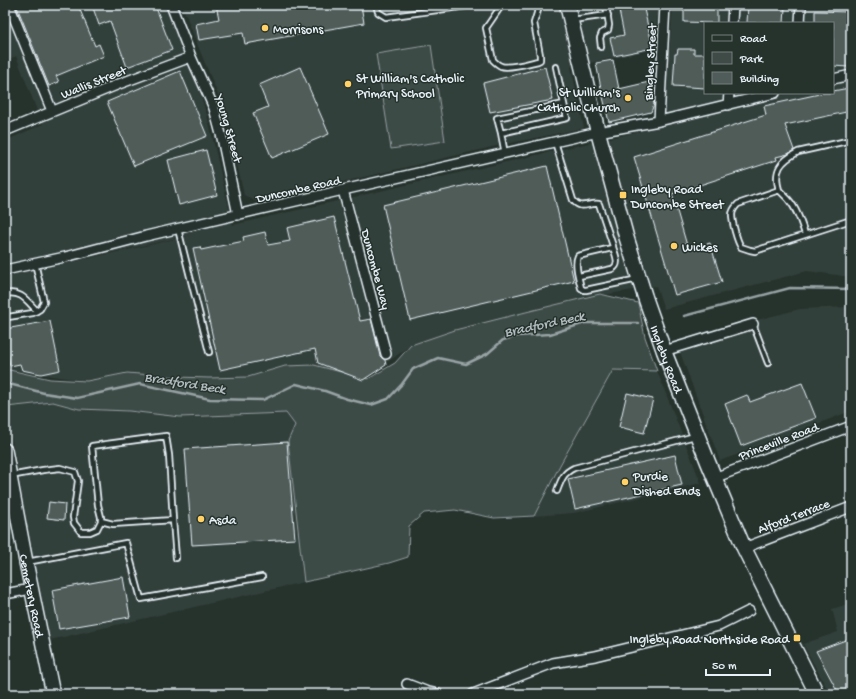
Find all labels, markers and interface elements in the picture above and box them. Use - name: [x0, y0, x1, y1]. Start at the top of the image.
- street label: Bingley Street: [642, 22, 661, 102]
- legend: [704, 22, 834, 94]
- marker: Morrisons: [260, 23, 270, 33]
- place label: Morrisons: [273, 23, 325, 38]
- text: Road: [740, 33, 767, 47]
- text: Park: [739, 53, 765, 67]
- street label: Wallis Street: [59, 63, 130, 103]
- place label: St William's Catholic Primary School: [355, 72, 464, 102]
- text: Building: [739, 73, 779, 87]
- marker: St William's Catholic Primary School: [343, 79, 353, 89]
- place label: St William's Catholic Church: [537, 86, 621, 116]
- street label: Young Street: [210, 92, 245, 166]
- marker: St William's Catholic Church: [623, 93, 633, 103]
- street label: Duncombe Road: [254, 173, 344, 208]
- place label: Ingleby Road Duncombe Street: [630, 183, 725, 213]
- marker: Ingleby Road Duncombe Street: [618, 190, 628, 200]
- street label: Duncombe Way: [356, 227, 393, 312]
- marker: Wickes: [669, 241, 679, 251]
- place label: Wickes: [682, 241, 719, 256]
- water label: Bradford Beck: [503, 308, 588, 342]
- street label: Ingleby Road: [646, 324, 685, 397]
- water label: Bradford Beck: [143, 370, 228, 400]
- street label: Princeville Road: [736, 420, 822, 465]
- place label: Purdie Dished Ends: [632, 470, 701, 500]
- marker: Purdie Dished Ends: [620, 477, 630, 487]
- street label: Alford Terrace: [756, 497, 832, 538]
- marker: Asda: [196, 514, 206, 524]
- place label: Asda: [209, 514, 237, 529]
- street label: Cemetery Road: [15, 553, 46, 640]
- place label: Ingleby Road Northside Road: [629, 633, 790, 648]
- marker: Ingleby Road Northside Road: [792, 633, 802, 643]
- scale bar: [706, 651, 770, 677]
- text: 50 m: [712, 660, 737, 674]

